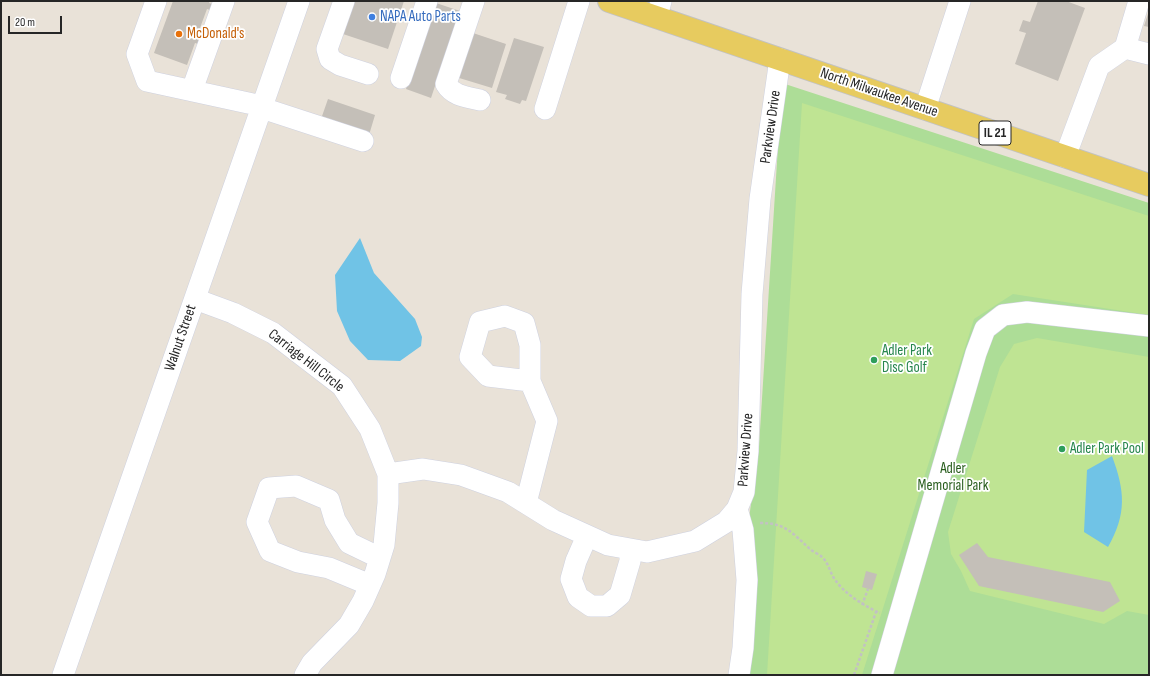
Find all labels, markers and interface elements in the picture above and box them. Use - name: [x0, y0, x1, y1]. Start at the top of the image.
- scale bar: [10, 8, 64, 34]
- place label: NAPA Auto Parts: [380, 8, 461, 26]
- marker: NAPA Auto Parts: [367, 12, 377, 22]
- text: 20 m: [15, 15, 35, 30]
- place label: McDonald's: [187, 25, 244, 43]
- marker: McDonald's: [174, 29, 184, 39]
- street label: North Milwaukee Avenue: [818, 64, 940, 122]
- street label: Parkview Drive: [757, 89, 785, 165]
- road number: IL 21: [979, 121, 1011, 145]
- street label: Walnut Street: [161, 302, 201, 374]
- street label: Carriage Hill Circle: [264, 326, 348, 396]
- place label: Adler Park Disc Golf: [882, 342, 932, 377]
- marker: Adler Park Disc Golf: [869, 355, 879, 365]
- street label: Parkview Drive: [734, 413, 758, 487]
- place label: Adler Park Pool: [1070, 440, 1144, 458]
- marker: Adler Park Pool: [1057, 444, 1067, 454]
- park label: Adler Memorial Park: [918, 460, 988, 495]

